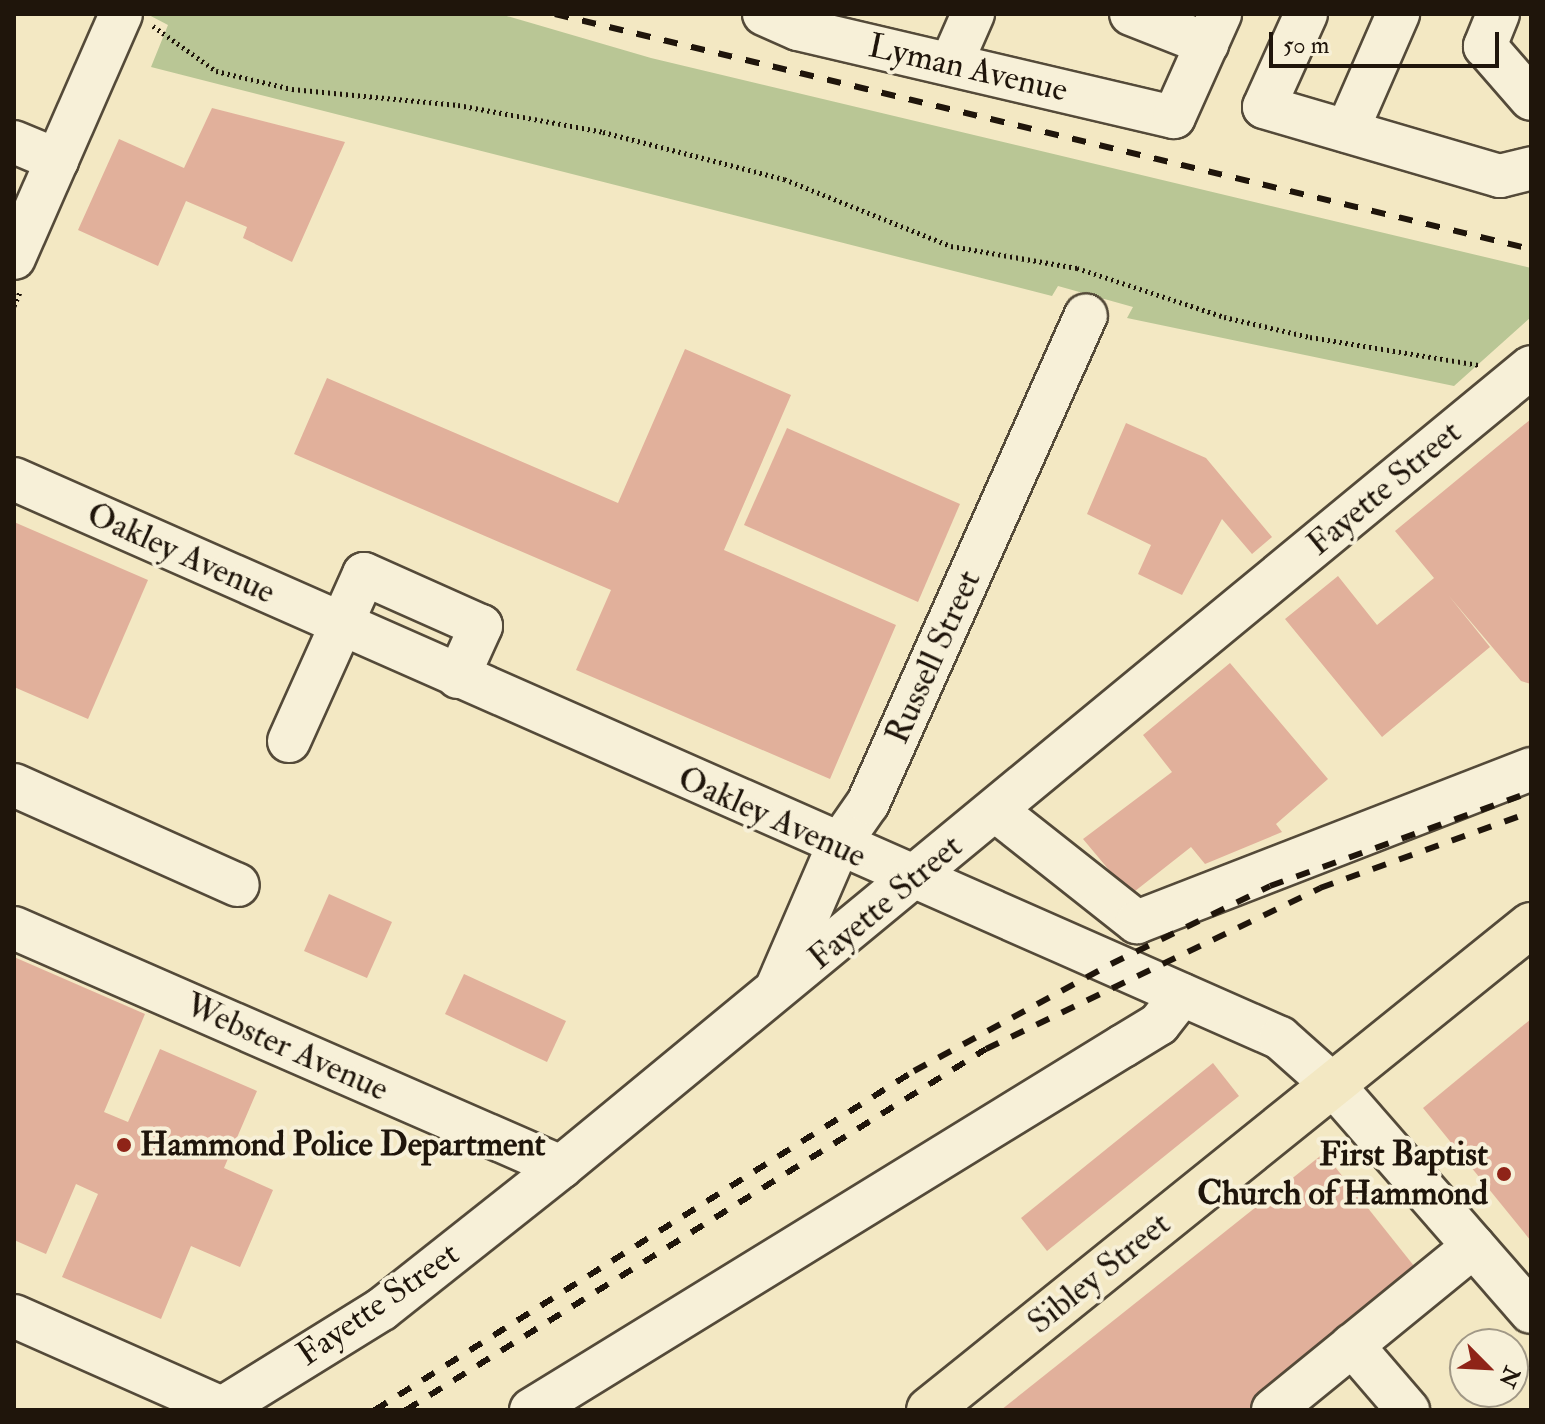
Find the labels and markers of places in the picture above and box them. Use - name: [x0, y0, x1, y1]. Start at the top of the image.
- place label: Hammond Police Department: [140, 1125, 546, 1165]
- place label: First Baptist Church of Hammond: [1197, 1134, 1488, 1214]
- marker: Hammond Police Department: [115, 1136, 133, 1154]
- marker: First Baptist Church of Hammond: [1495, 1165, 1513, 1183]

